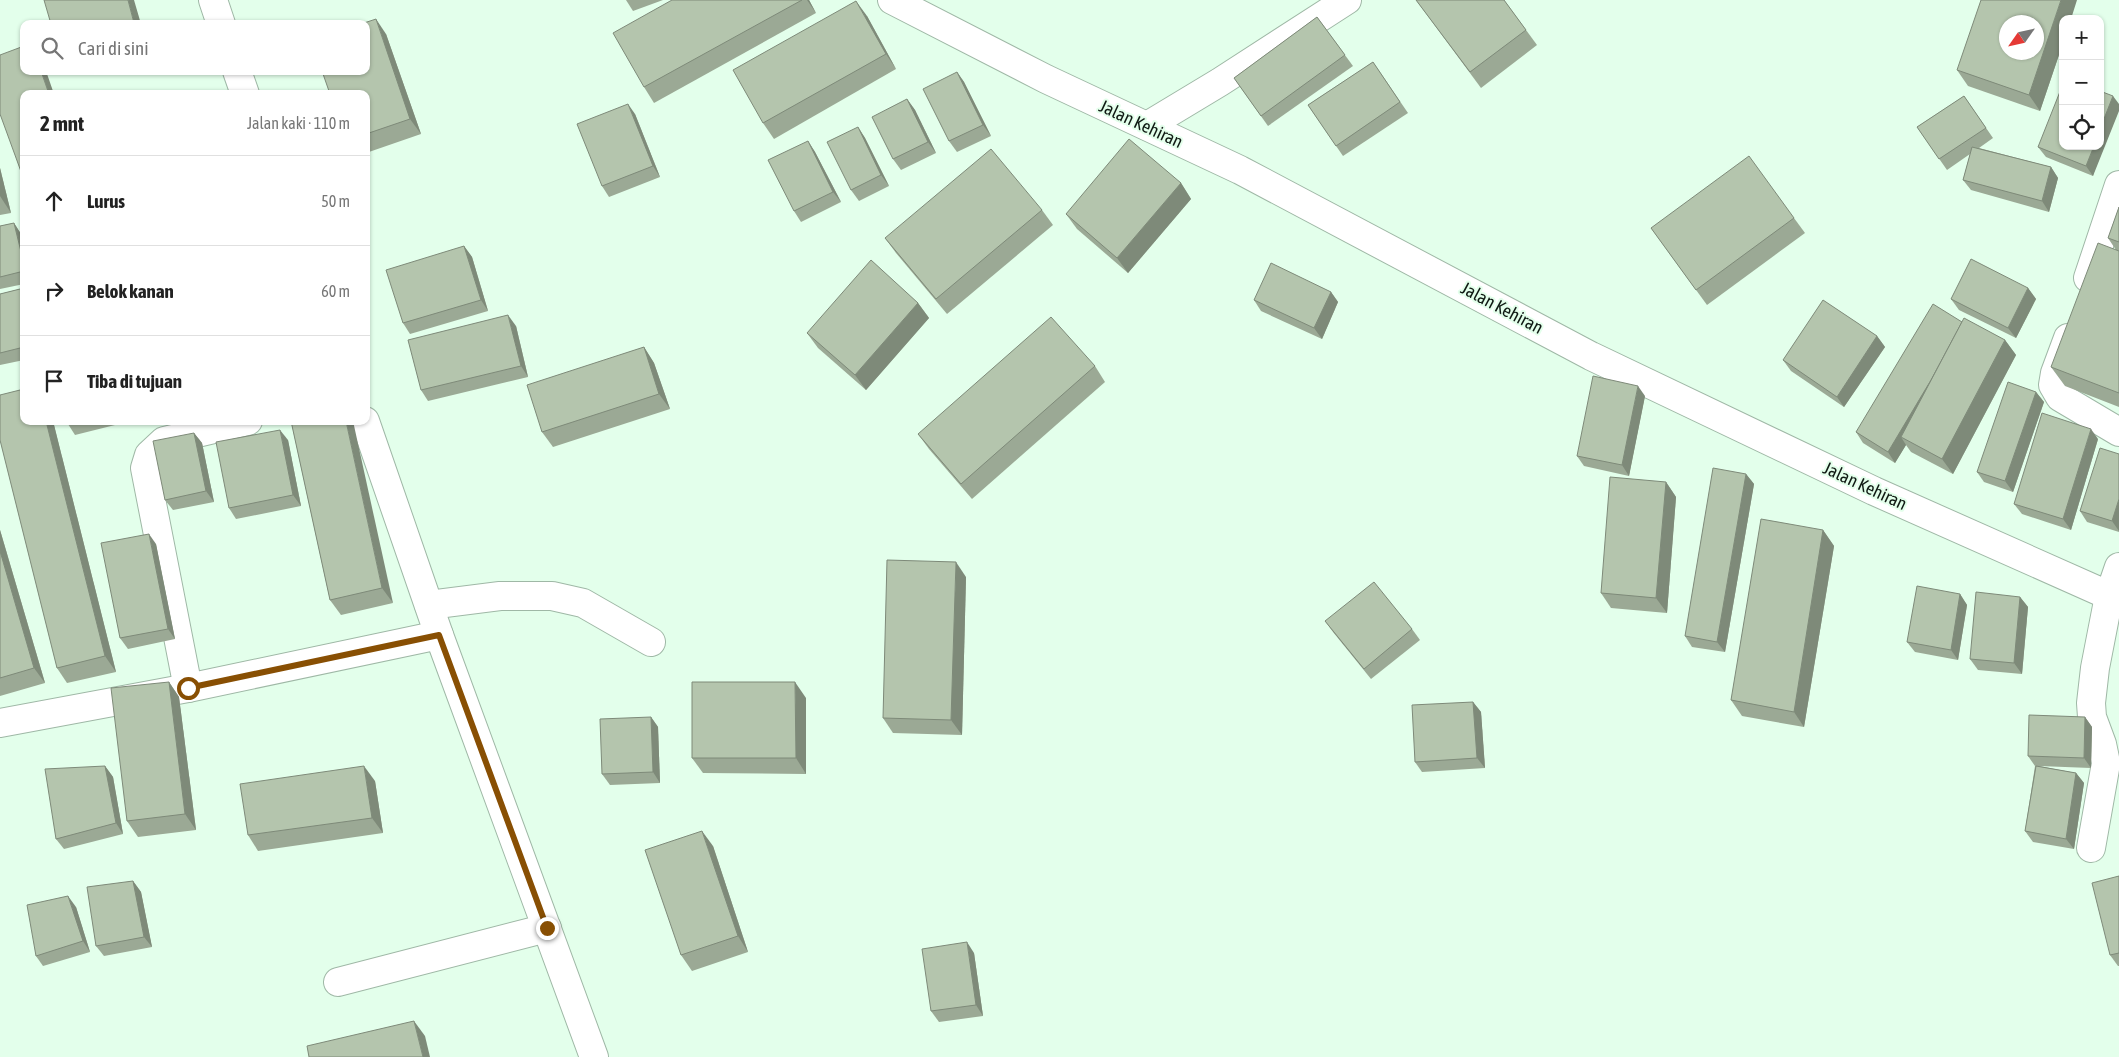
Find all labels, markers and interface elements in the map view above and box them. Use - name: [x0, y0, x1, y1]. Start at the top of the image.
- north arrow: [1999, 15, 2044, 60]
- map controls: [2059, 15, 2104, 150]
- button: +: [2059, 15, 2104, 60]
- search box: [20, 20, 370, 75]
- icon: search: [38, 34, 66, 62]
- text: Cari di sini: [78, 37, 149, 59]
- button: −: [2059, 60, 2104, 105]
- street label: Jalan Kehiran: [1096, 95, 1186, 152]
- button: locate: [2059, 105, 2104, 150]
- text: 2 mnt: [40, 111, 84, 135]
- text: Jalan kaki · 110 m: [247, 114, 350, 132]
- icon: ahead: [40, 187, 68, 215]
- text: Lurus: [87, 190, 125, 212]
- text: 50 m: [321, 192, 350, 210]
- icon: right: [40, 277, 68, 305]
- street label: Jalan Kehiran: [1458, 277, 1547, 338]
- text: Belok kanan: [87, 280, 174, 302]
- text: 60 m: [321, 282, 350, 300]
- icon: arrive: [40, 367, 68, 395]
- text: Tiba di tujuan: [87, 370, 182, 392]
- street label: Jalan Kehiran: [1820, 457, 1910, 514]
- route start: [177, 677, 200, 700]
- route end: [536, 917, 559, 940]

